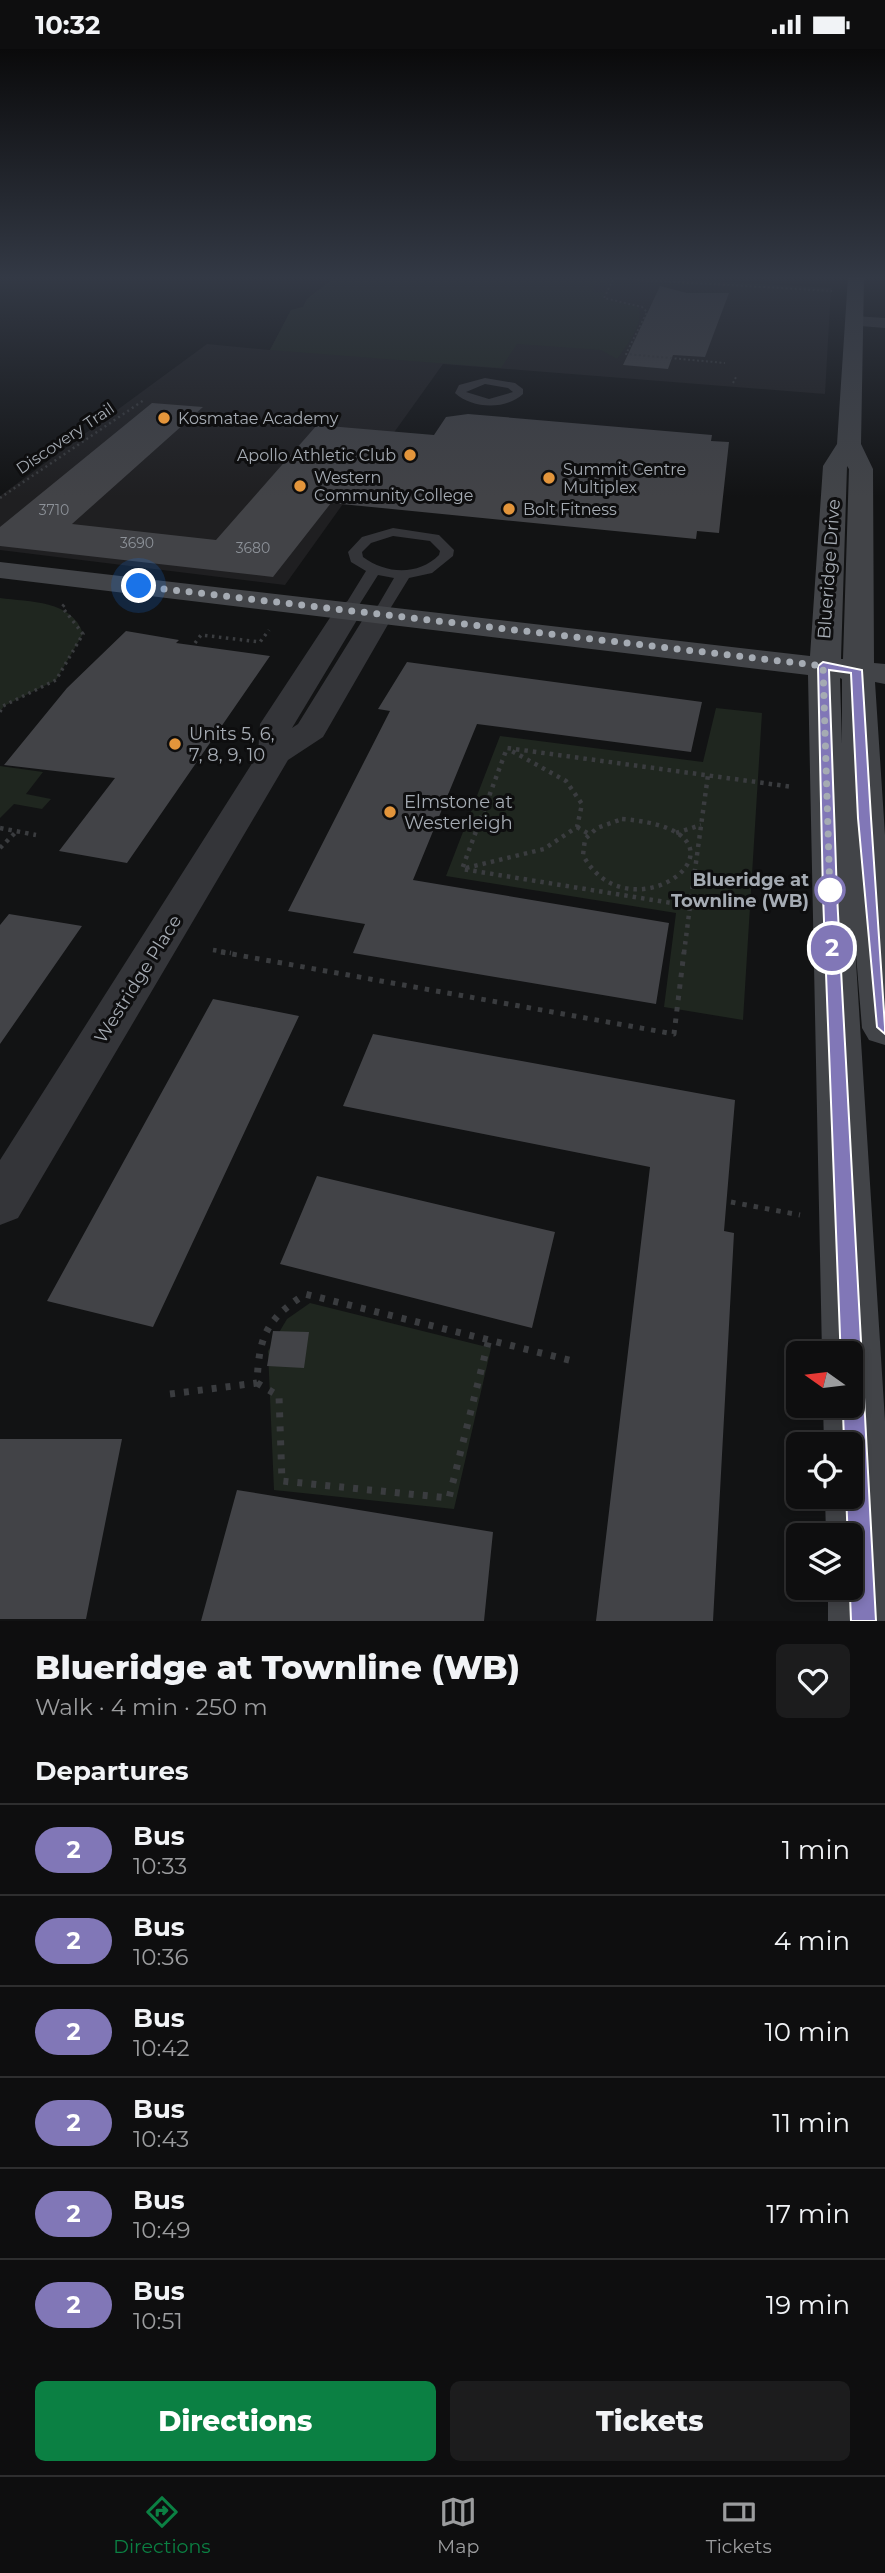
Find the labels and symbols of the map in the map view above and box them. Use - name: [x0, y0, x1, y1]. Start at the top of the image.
- street label: Discovery Trail: [13, 399, 118, 478]
- place label: Kosmatae Academy: [178, 409, 339, 428]
- marker: Kosmatae Academy: [156, 410, 172, 426]
- place label: Apollo Athletic Club: [237, 446, 396, 465]
- marker: Apollo Athletic Club: [402, 447, 418, 463]
- place label: Summit Centre Multiplex: [563, 460, 686, 497]
- place label: Western Community College: [314, 468, 473, 505]
- marker: Summit Centre Multiplex: [541, 470, 557, 486]
- marker: Western Community College: [292, 478, 308, 494]
- street label: Blueridge Drive: [813, 498, 845, 640]
- place label: Bolt Fitness: [523, 500, 617, 519]
- house number: 3710: [39, 501, 69, 519]
- marker: Bolt Fitness: [501, 501, 517, 517]
- house number: 3690: [120, 534, 154, 552]
- house number: 3680: [236, 539, 270, 557]
- your location: [121, 568, 156, 603]
- place label: Units 5, 6, 7, 8, 9, 10: [189, 723, 275, 766]
- marker: Units 5, 6, 7, 8, 9, 10: [167, 736, 183, 752]
- place label: Elmstone at Westerleigh: [404, 791, 513, 834]
- marker: Elmstone at Westerleigh: [382, 804, 398, 820]
- place label: Blueridge at Townline (WB): [671, 869, 809, 912]
- marker: Blueridge at Townline (WB): [815, 875, 845, 905]
- street label: Westridge Place: [90, 911, 186, 1047]
- line badge: 2: [809, 925, 855, 971]
- north arrow: [786, 1341, 863, 1417]

